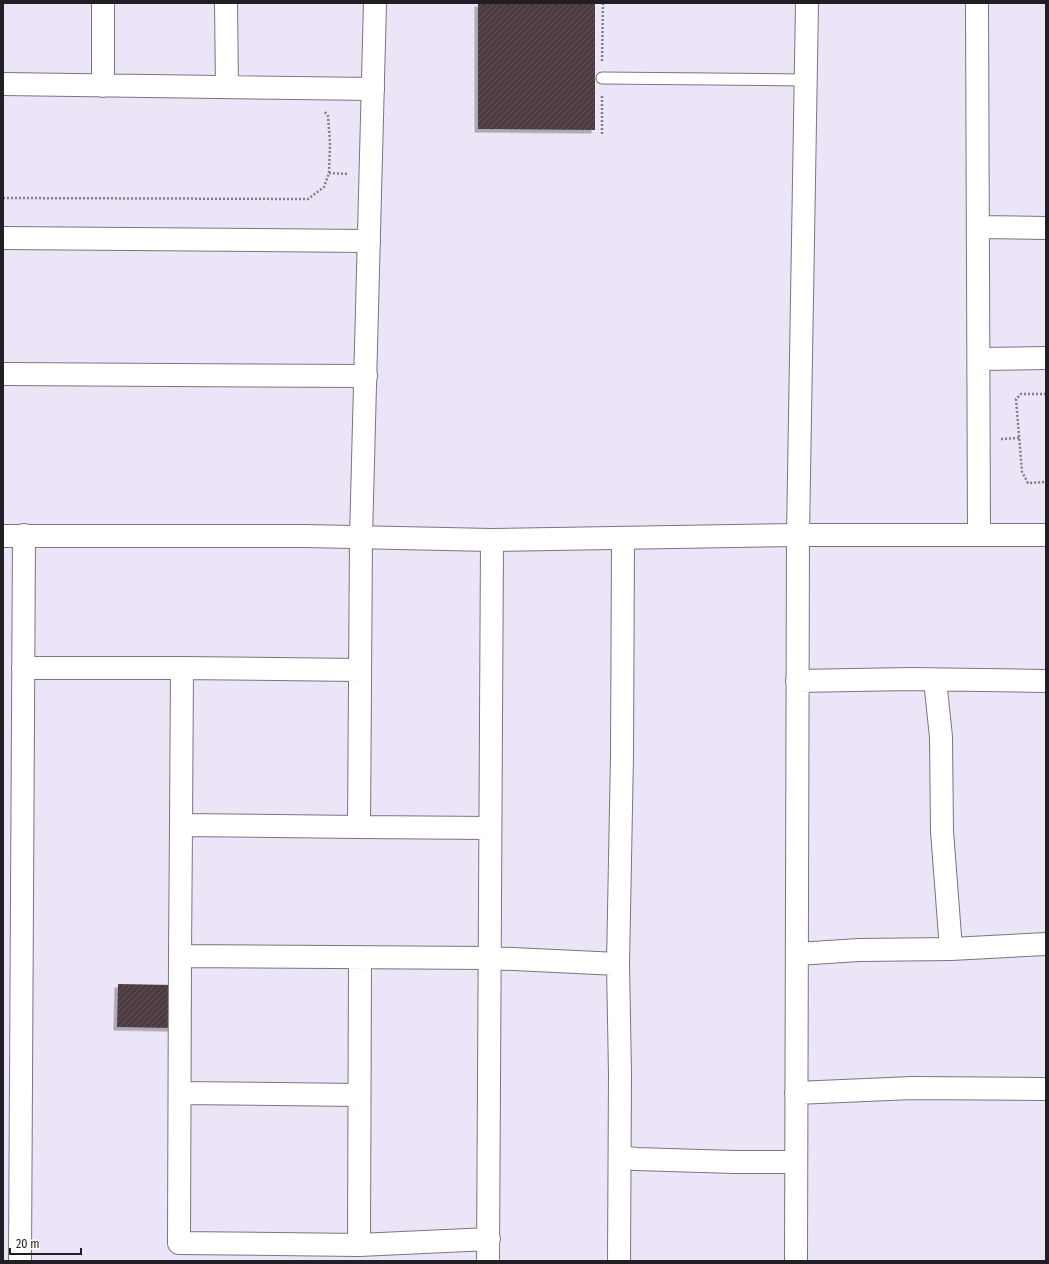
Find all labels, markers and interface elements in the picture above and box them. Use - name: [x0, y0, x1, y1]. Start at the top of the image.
- scale bar: [10, 1230, 81, 1256]
- text: 20 m: [16, 1237, 40, 1251]

